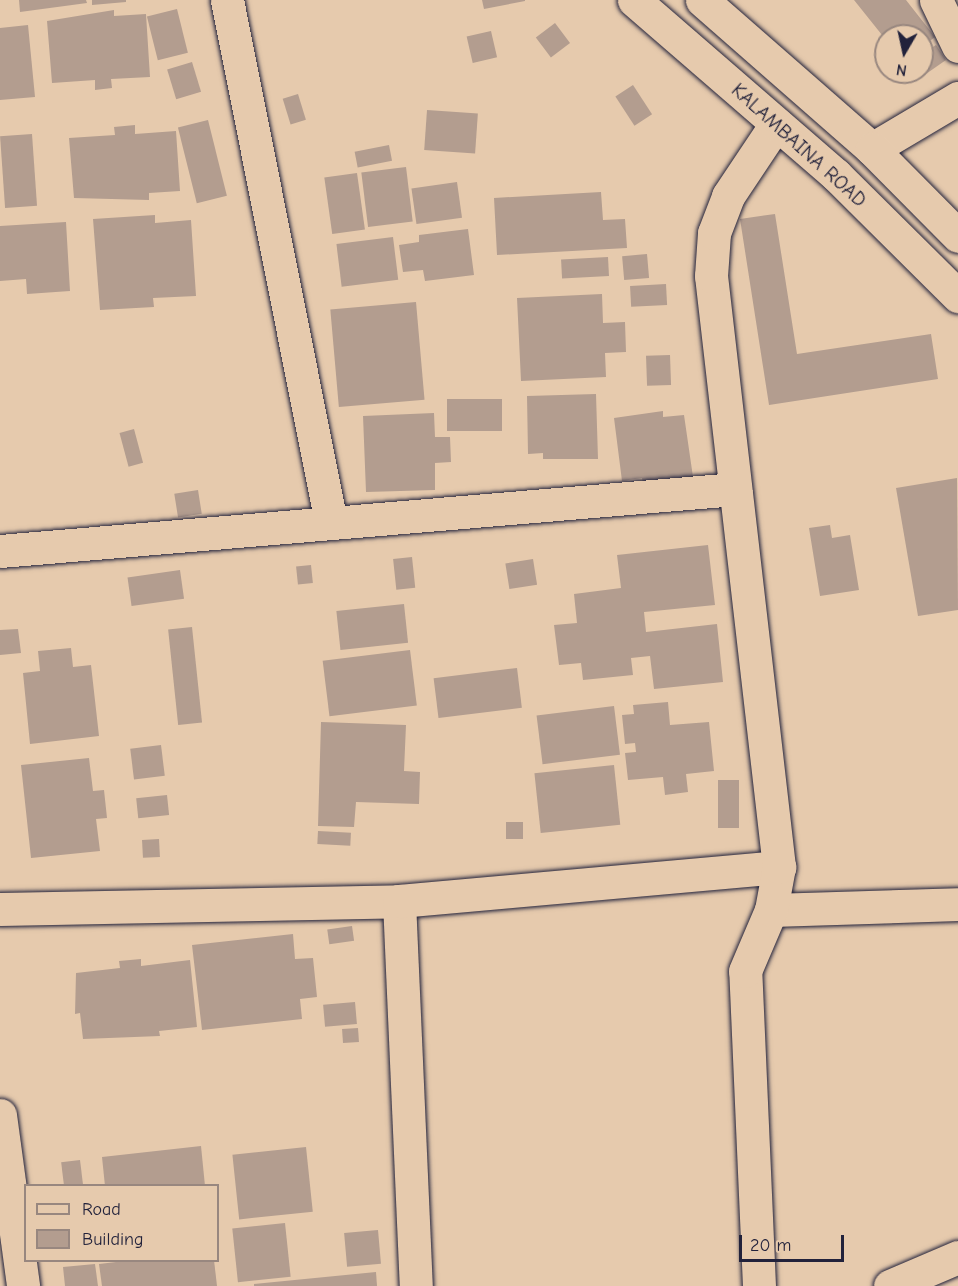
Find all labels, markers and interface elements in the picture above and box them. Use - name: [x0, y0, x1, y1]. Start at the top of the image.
- north arrow: [874, 24, 934, 84]
- text: N: [895, 60, 908, 80]
- street label: KALAMBAINA ROAD: [727, 78, 871, 212]
- legend: [24, 1184, 219, 1262]
- text: Road: [82, 1199, 121, 1220]
- scale bar: [742, 1223, 847, 1261]
- text: Building: [82, 1229, 144, 1250]
- text: 20 m: [750, 1235, 791, 1256]

